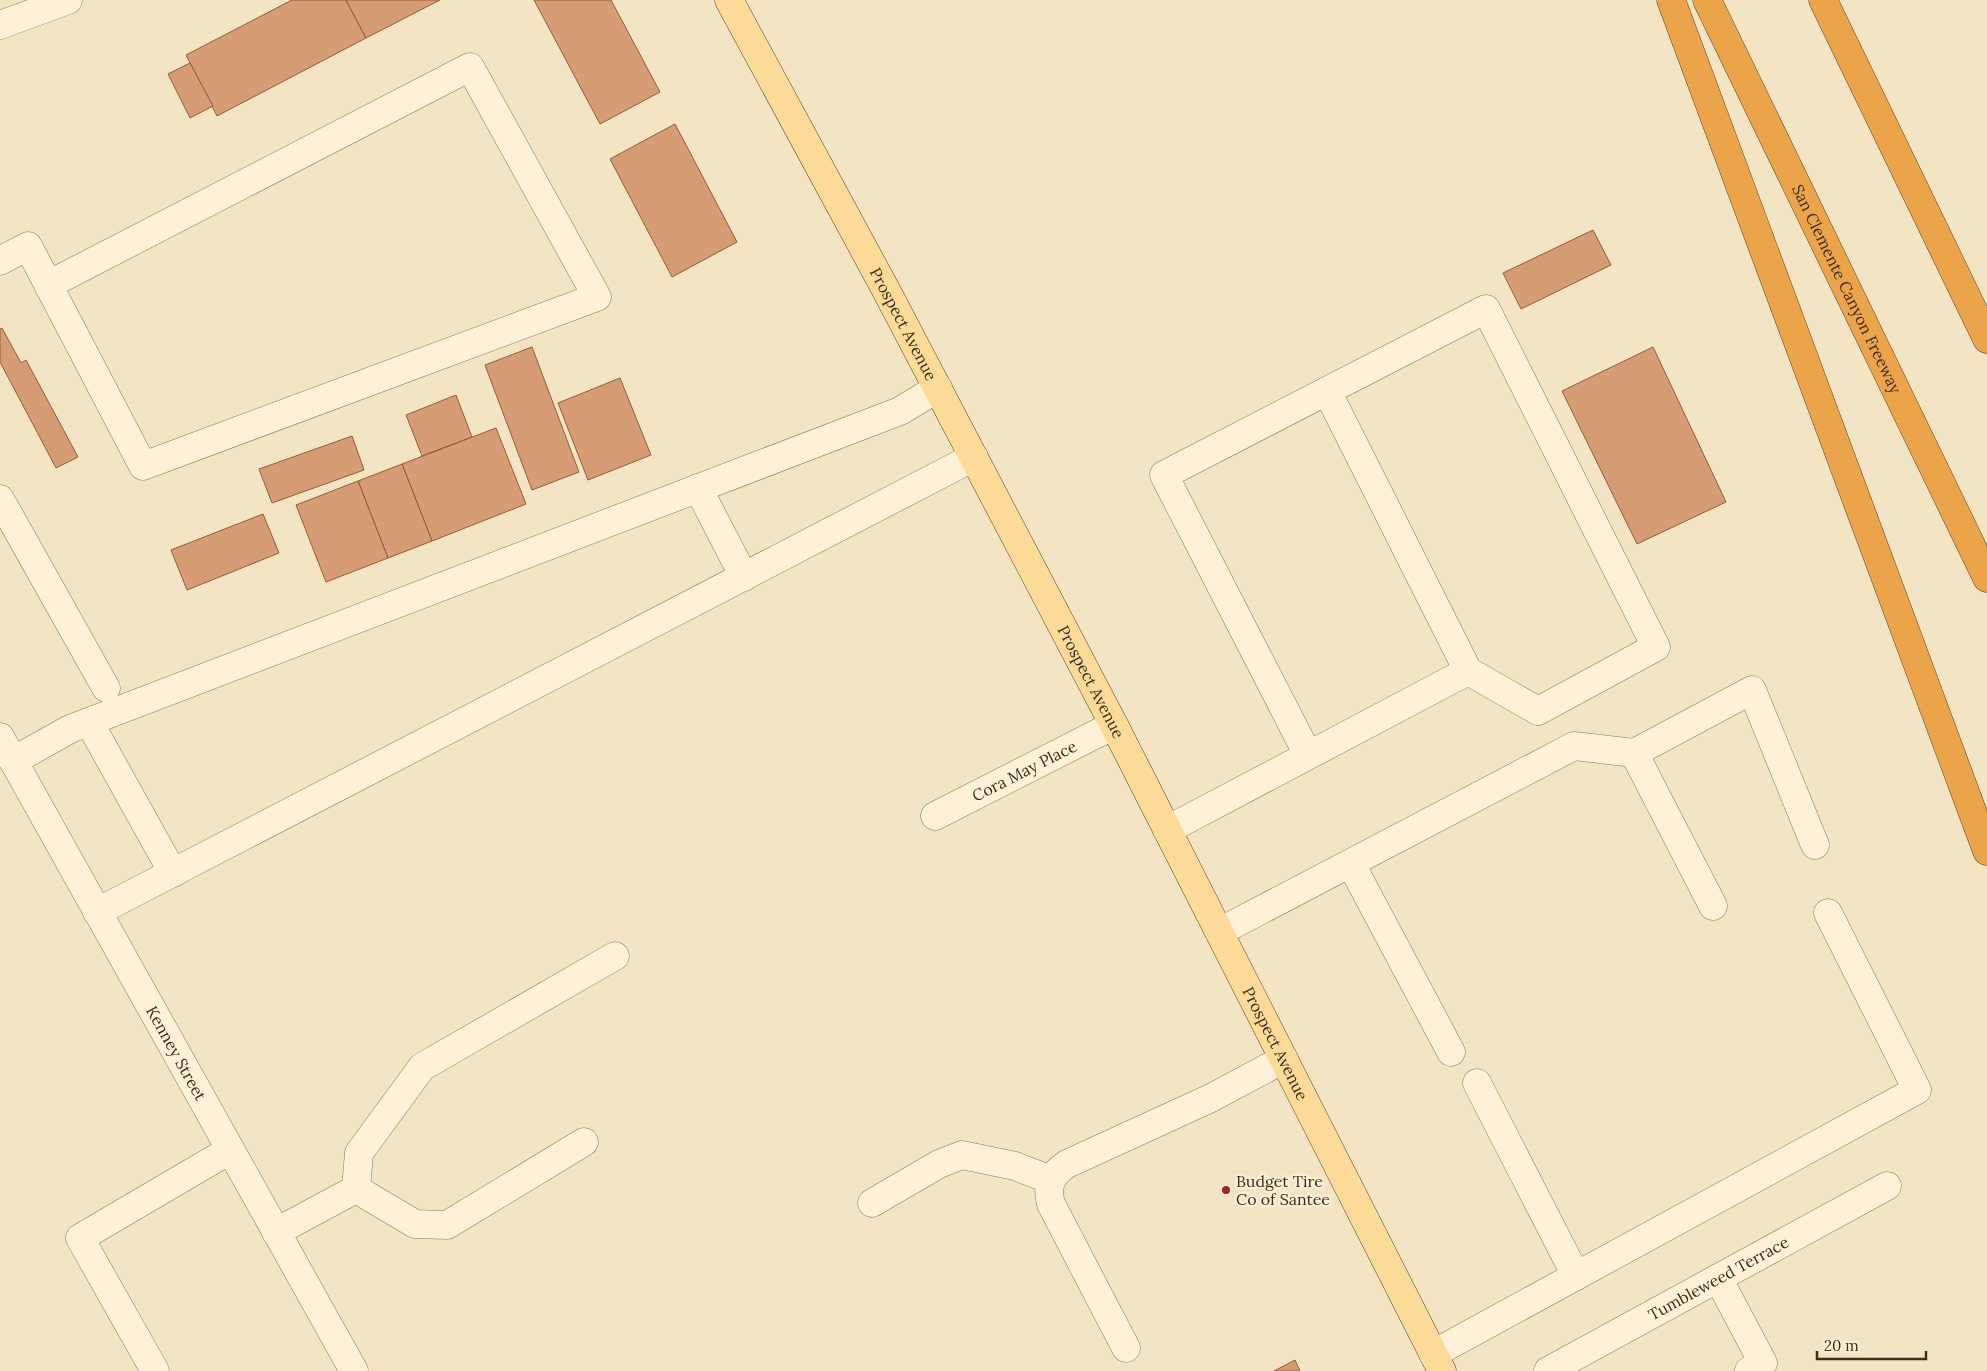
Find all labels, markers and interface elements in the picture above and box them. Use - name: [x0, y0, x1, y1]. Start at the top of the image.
- street label: San Clemente Canyon Freeway: [1788, 181, 1906, 397]
- street label: Prospect Avenue: [866, 264, 942, 384]
- street label: Prospect Avenue: [1053, 622, 1129, 742]
- street label: Cora May Place: [968, 736, 1080, 806]
- street label: Prospect Avenue: [1239, 983, 1313, 1104]
- street label: Kenney Street: [142, 1002, 211, 1105]
- place label: Budget Tire Co of Santee: [1236, 1171, 1330, 1209]
- marker: Budget Tire Co of Santee: [1220, 1184, 1232, 1196]
- street label: Tumbleweed Terrace: [1645, 1232, 1792, 1324]
- scale bar: [1817, 1328, 1926, 1360]
- text: 20 m: [1824, 1336, 1859, 1355]

